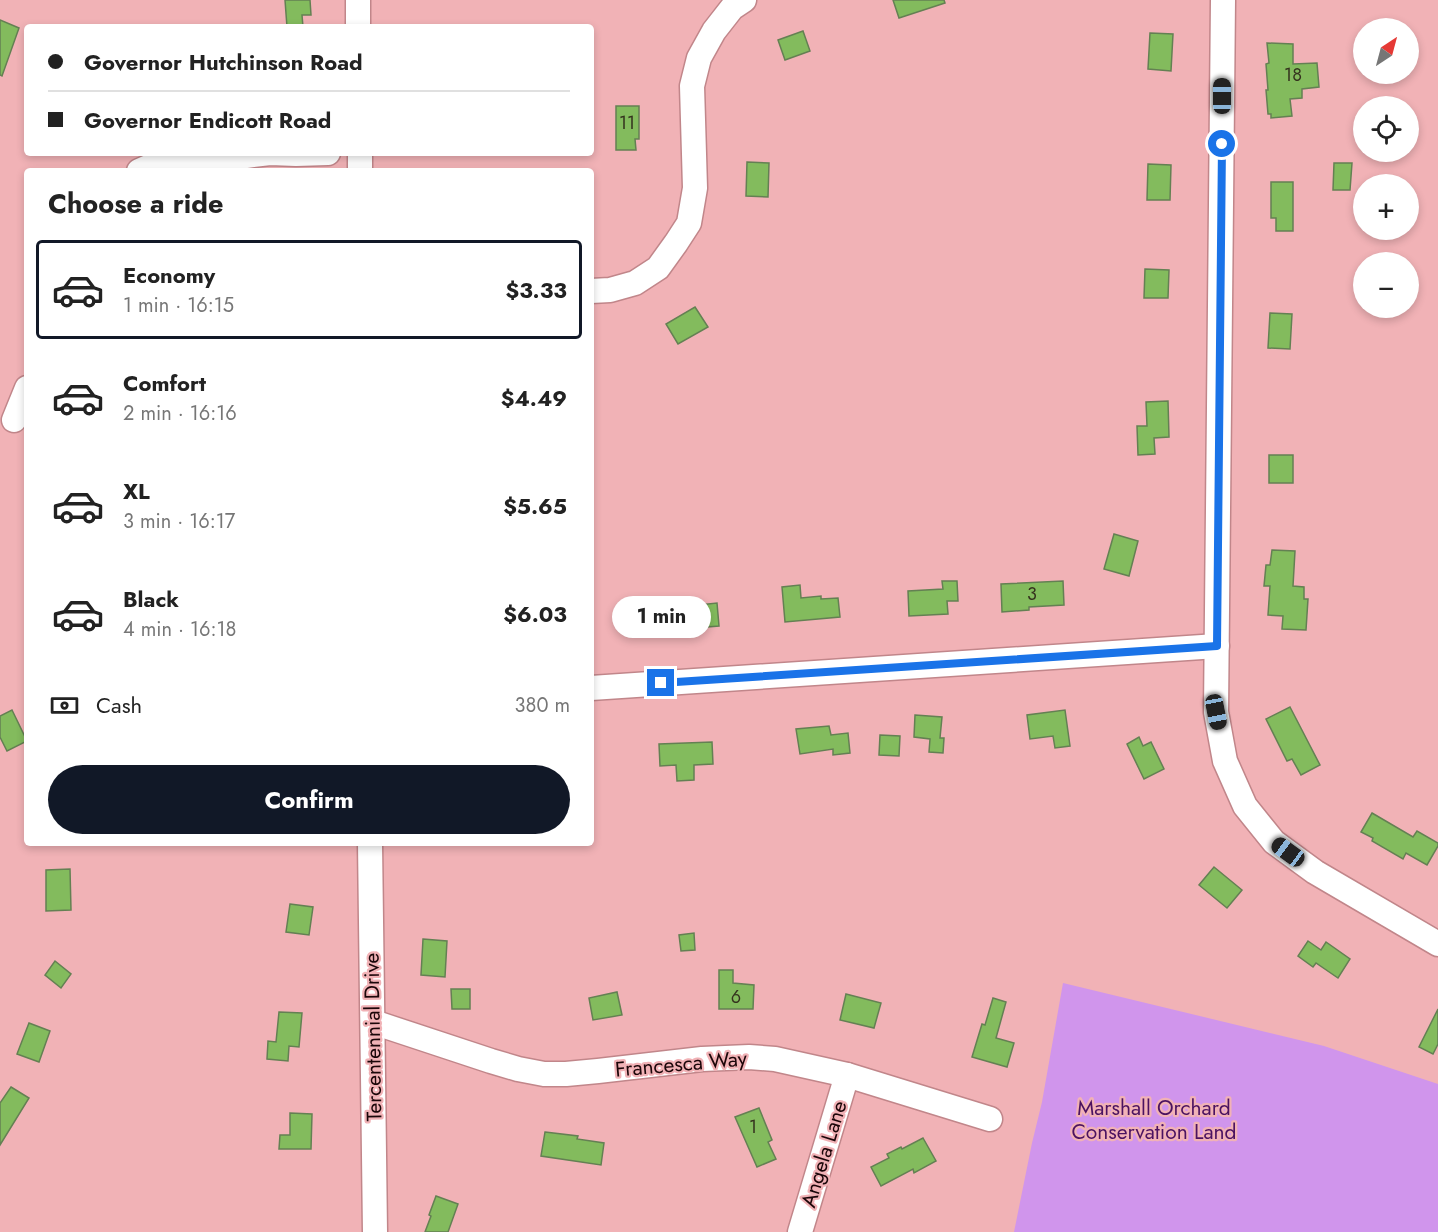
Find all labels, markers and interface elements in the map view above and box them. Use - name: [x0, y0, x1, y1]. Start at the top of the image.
- north arrow: [1353, 18, 1419, 84]
- map controls: [1353, 18, 1419, 318]
- text: Governor Hutchinson Road: [84, 46, 363, 78]
- house number: 18: [1284, 62, 1302, 88]
- car: [1213, 78, 1231, 114]
- button: locate: [1353, 96, 1419, 162]
- text: Governor Endicott Road: [84, 104, 331, 136]
- house number: 11: [619, 110, 635, 136]
- route start: [1208, 130, 1235, 157]
- button: +: [1353, 174, 1419, 240]
- text: Choose a ride: [48, 184, 223, 223]
- button: −: [1353, 252, 1419, 318]
- text: Economy: [123, 259, 215, 291]
- icon: car: [51, 263, 105, 317]
- text: $3.33: [506, 274, 567, 306]
- text: 1 min · 16:15: [123, 291, 234, 320]
- text: Comfort: [123, 367, 206, 399]
- icon: car: [51, 371, 105, 425]
- text: $4.49: [501, 382, 567, 414]
- text: 2 min · 16:16: [123, 399, 237, 428]
- text: XL: [123, 475, 150, 507]
- icon: car: [51, 479, 105, 533]
- text: $5.65: [503, 490, 567, 522]
- text: 3 min · 16:17: [123, 507, 235, 536]
- house number: 3: [1027, 581, 1037, 607]
- text: Black: [123, 583, 179, 615]
- icon: car: [51, 587, 105, 641]
- callout: 1 min: [612, 596, 710, 638]
- text: $6.03: [503, 598, 567, 630]
- text: 1 min: [637, 602, 686, 631]
- text: 4 min · 16:18: [123, 615, 236, 644]
- route end: [647, 669, 674, 696]
- icon: cash: [48, 689, 81, 722]
- text: Cash: [96, 689, 142, 721]
- text: 380 m: [515, 691, 570, 720]
- car: [1204, 693, 1228, 731]
- button: Confirm: [48, 765, 570, 834]
- car: [1268, 834, 1308, 870]
- street label: Tercentennial Drive: [357, 952, 389, 1122]
- house number: 6: [731, 984, 741, 1010]
- street label: Francesca Way: [614, 1043, 749, 1085]
- park label: Marshall Orchard Conservation Land: [1071, 1093, 1237, 1147]
- street label: Angela Lane: [794, 1097, 855, 1211]
- house number: 1: [749, 1114, 757, 1140]

